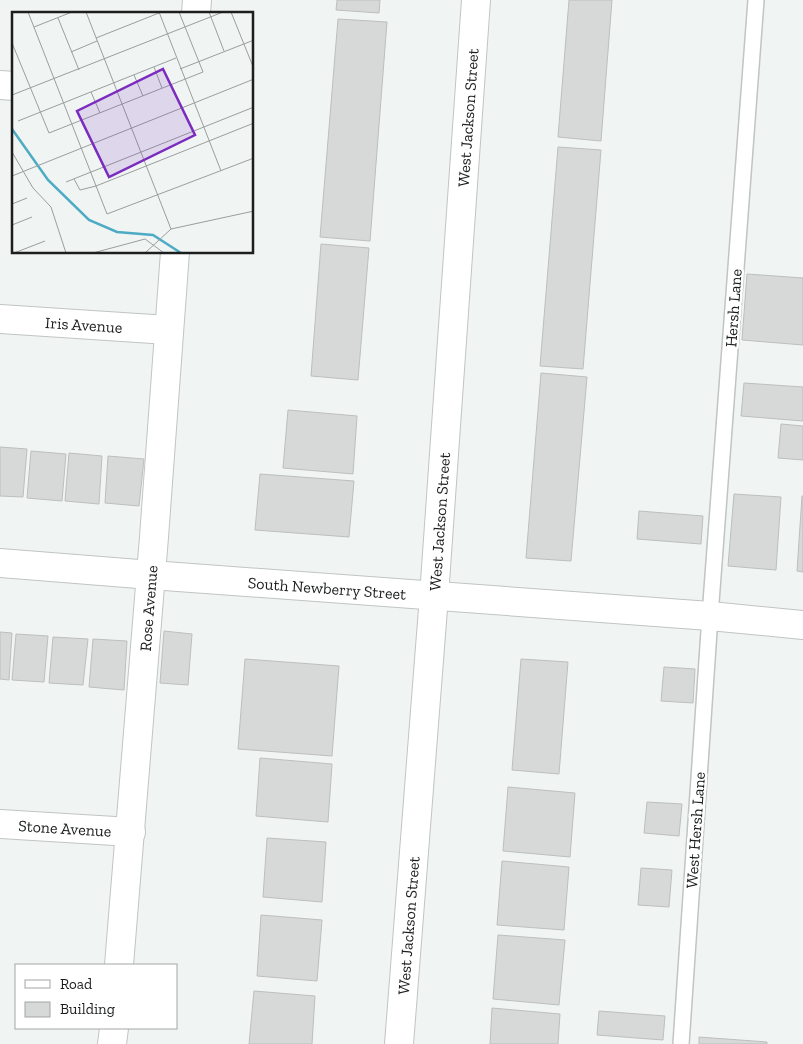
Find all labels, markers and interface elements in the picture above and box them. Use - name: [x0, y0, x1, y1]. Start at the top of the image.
- inset map: [12, 12, 254, 254]
- street label: West Jackson Street: [454, 48, 483, 187]
- street label: Hersh Lane: [721, 268, 746, 348]
- street label: Iris Avenue: [45, 313, 123, 337]
- street label: West Jackson Street: [425, 452, 454, 591]
- street label: Rose Avenue: [136, 564, 162, 652]
- street label: South Newberry Street: [247, 573, 407, 604]
- street label: West Hersh Lane: [682, 771, 709, 889]
- street label: Stone Avenue: [18, 816, 112, 841]
- street label: West Jackson Street: [394, 855, 424, 995]
- legend: [15, 964, 178, 1029]
- text: Road: [60, 975, 93, 993]
- text: Building: [60, 1000, 115, 1018]

